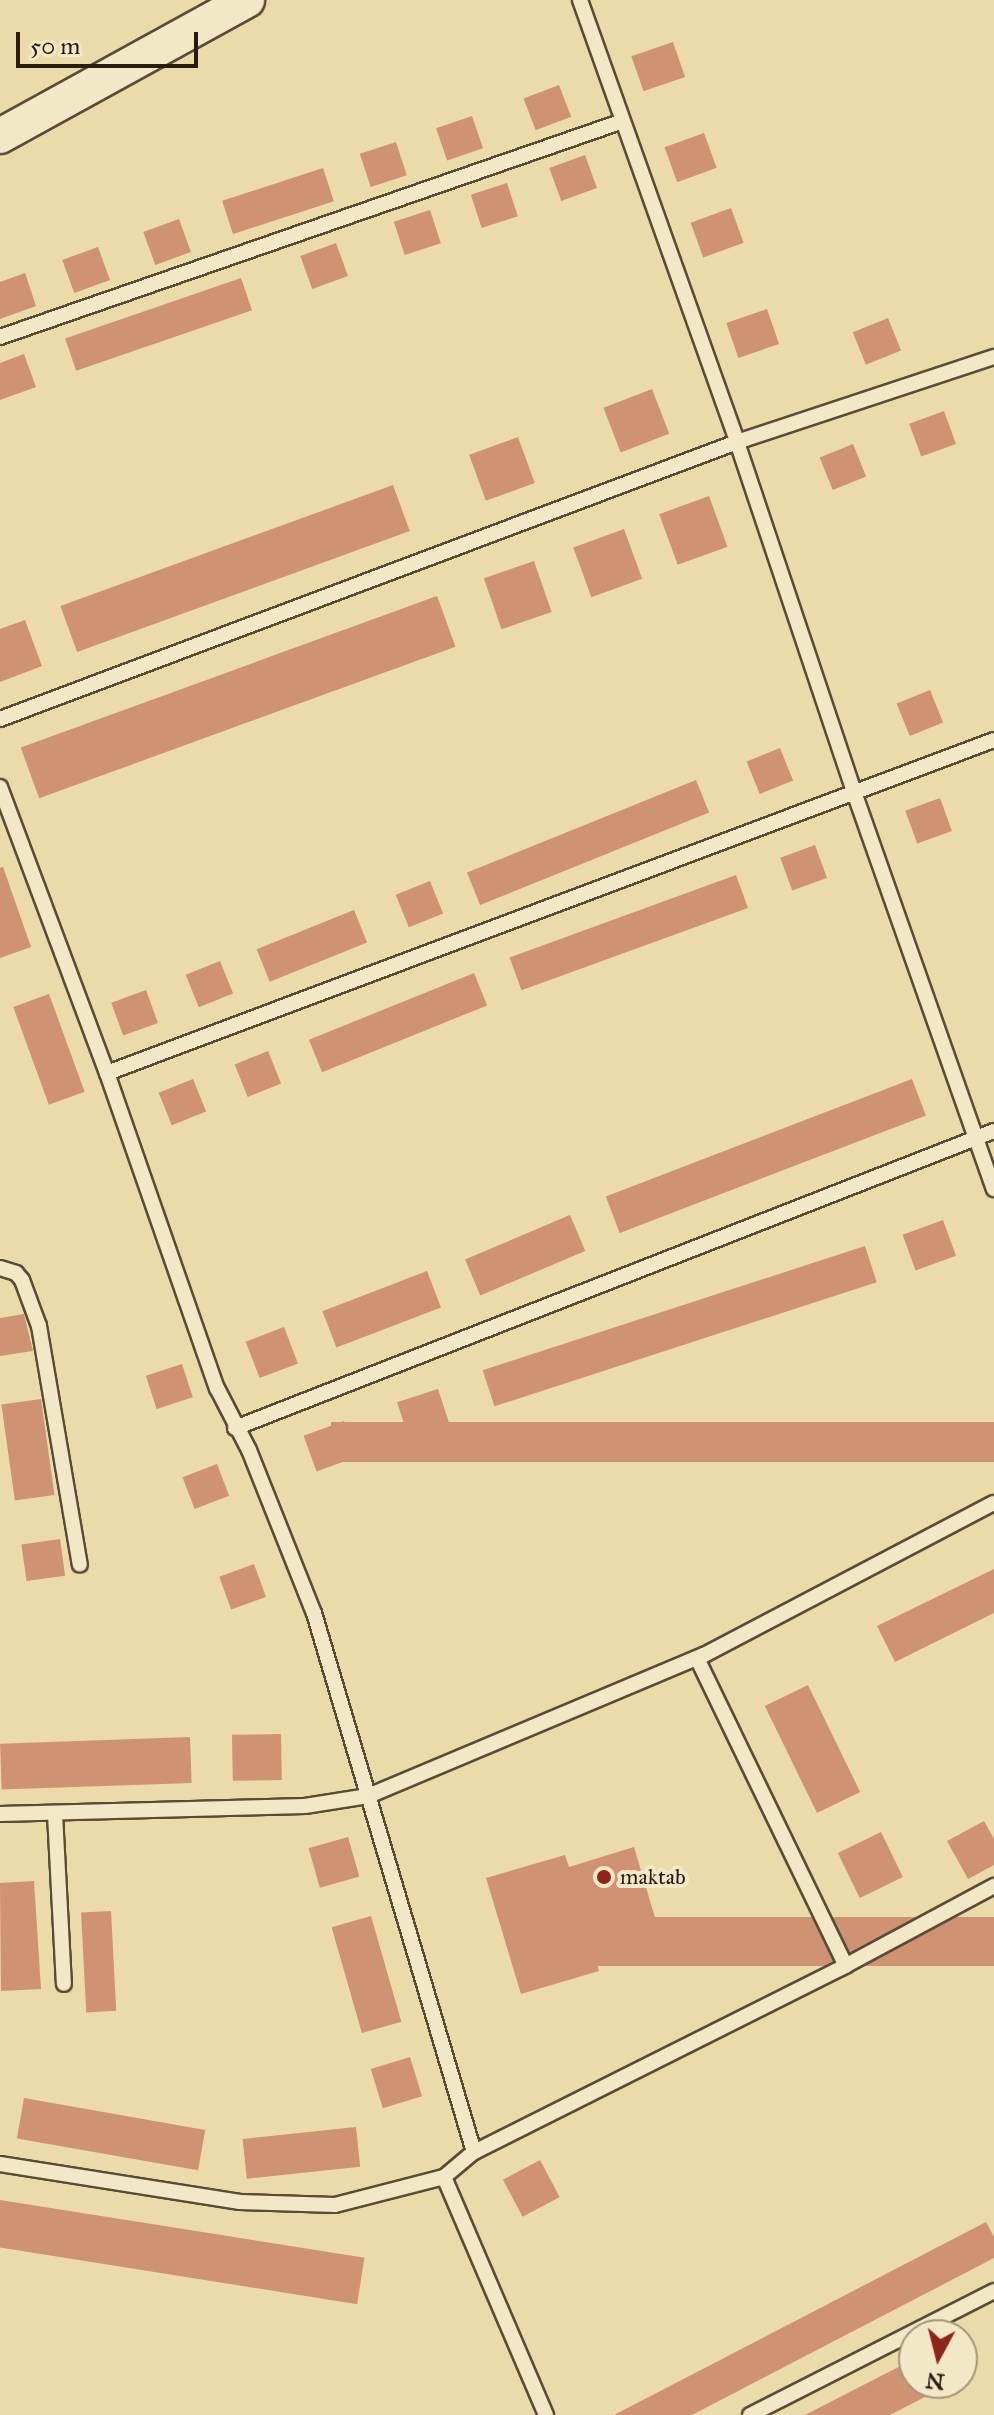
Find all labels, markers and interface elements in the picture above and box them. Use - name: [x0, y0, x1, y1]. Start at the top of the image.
- scale bar: [20, 16, 202, 66]
- text: 50 m: [30, 31, 80, 61]
- place label: maktab: [620, 1864, 686, 1890]
- marker: maktab: [595, 1868, 613, 1886]
- north arrow: [898, 2319, 978, 2399]
- text: N: [924, 2367, 946, 2396]

